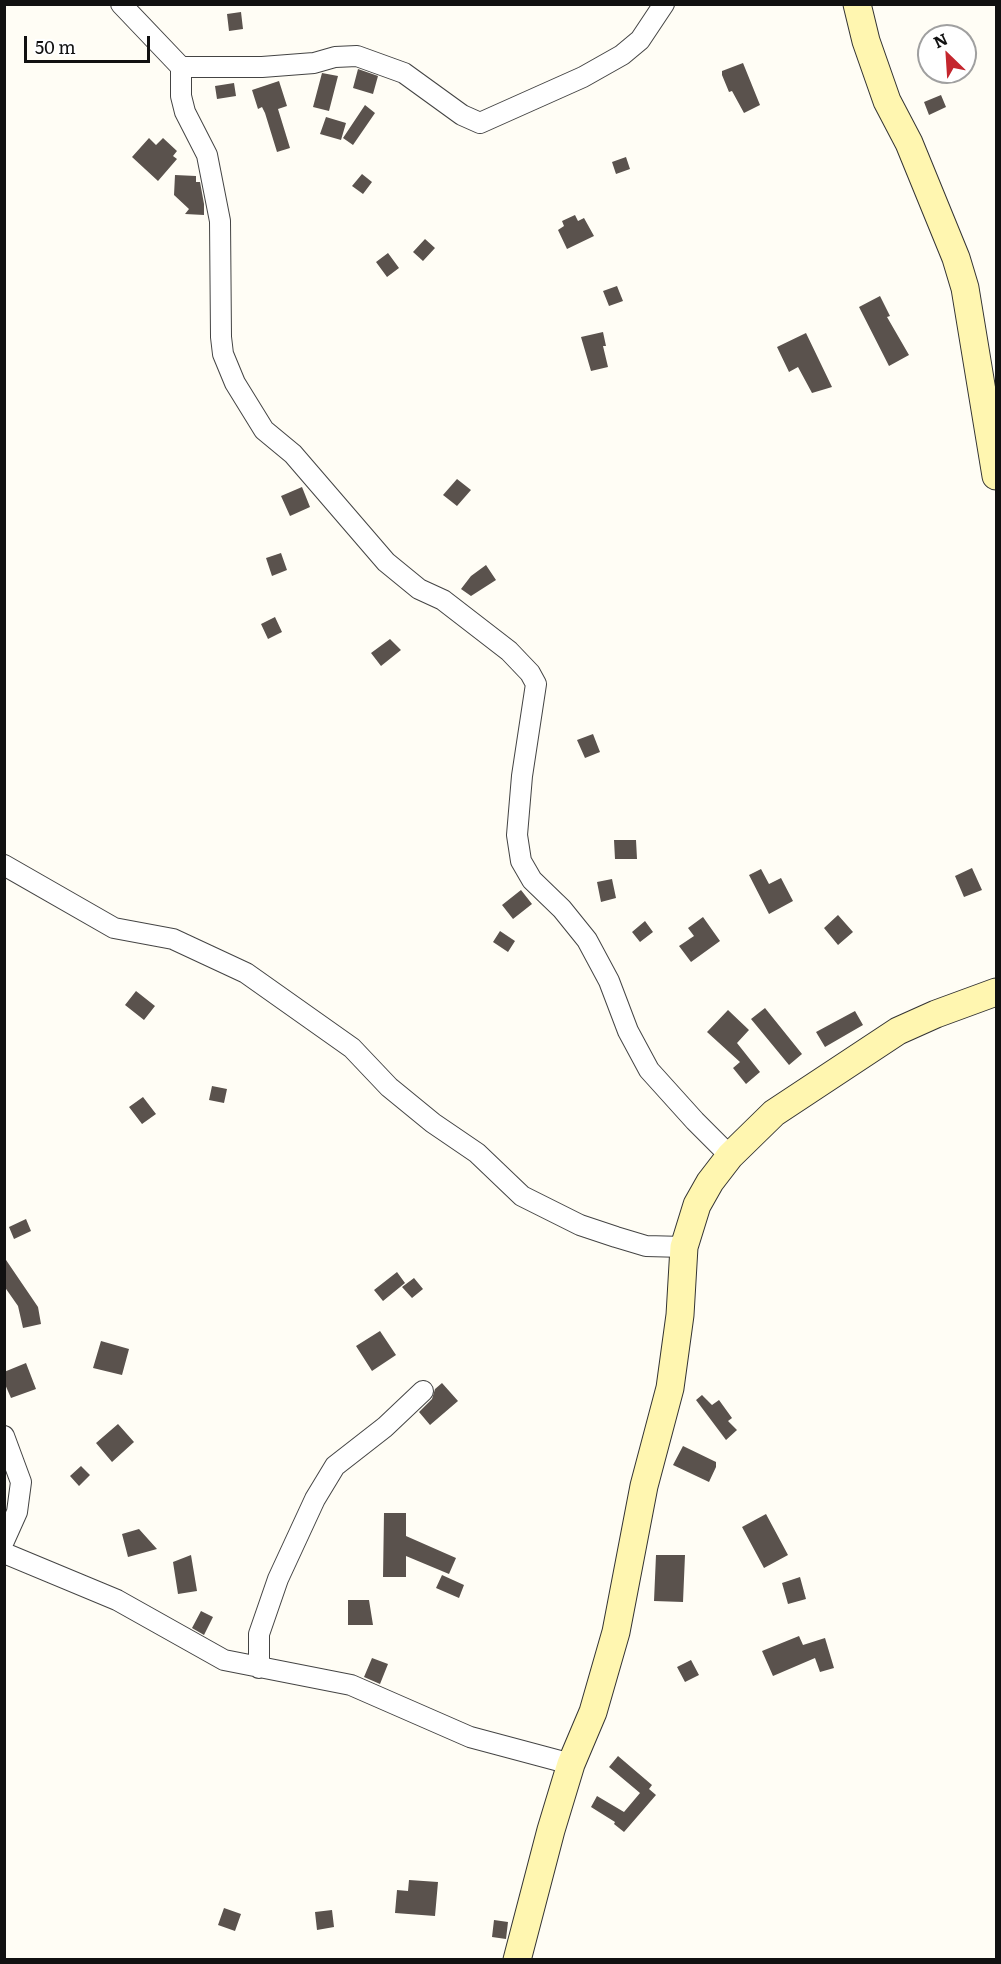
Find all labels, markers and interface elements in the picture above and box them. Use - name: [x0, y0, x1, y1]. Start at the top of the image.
- scale bar: [27, 24, 153, 62]
- north arrow: [917, 24, 977, 84]
- text: N: [929, 26, 951, 53]
- text: 50 m: [35, 33, 76, 60]

